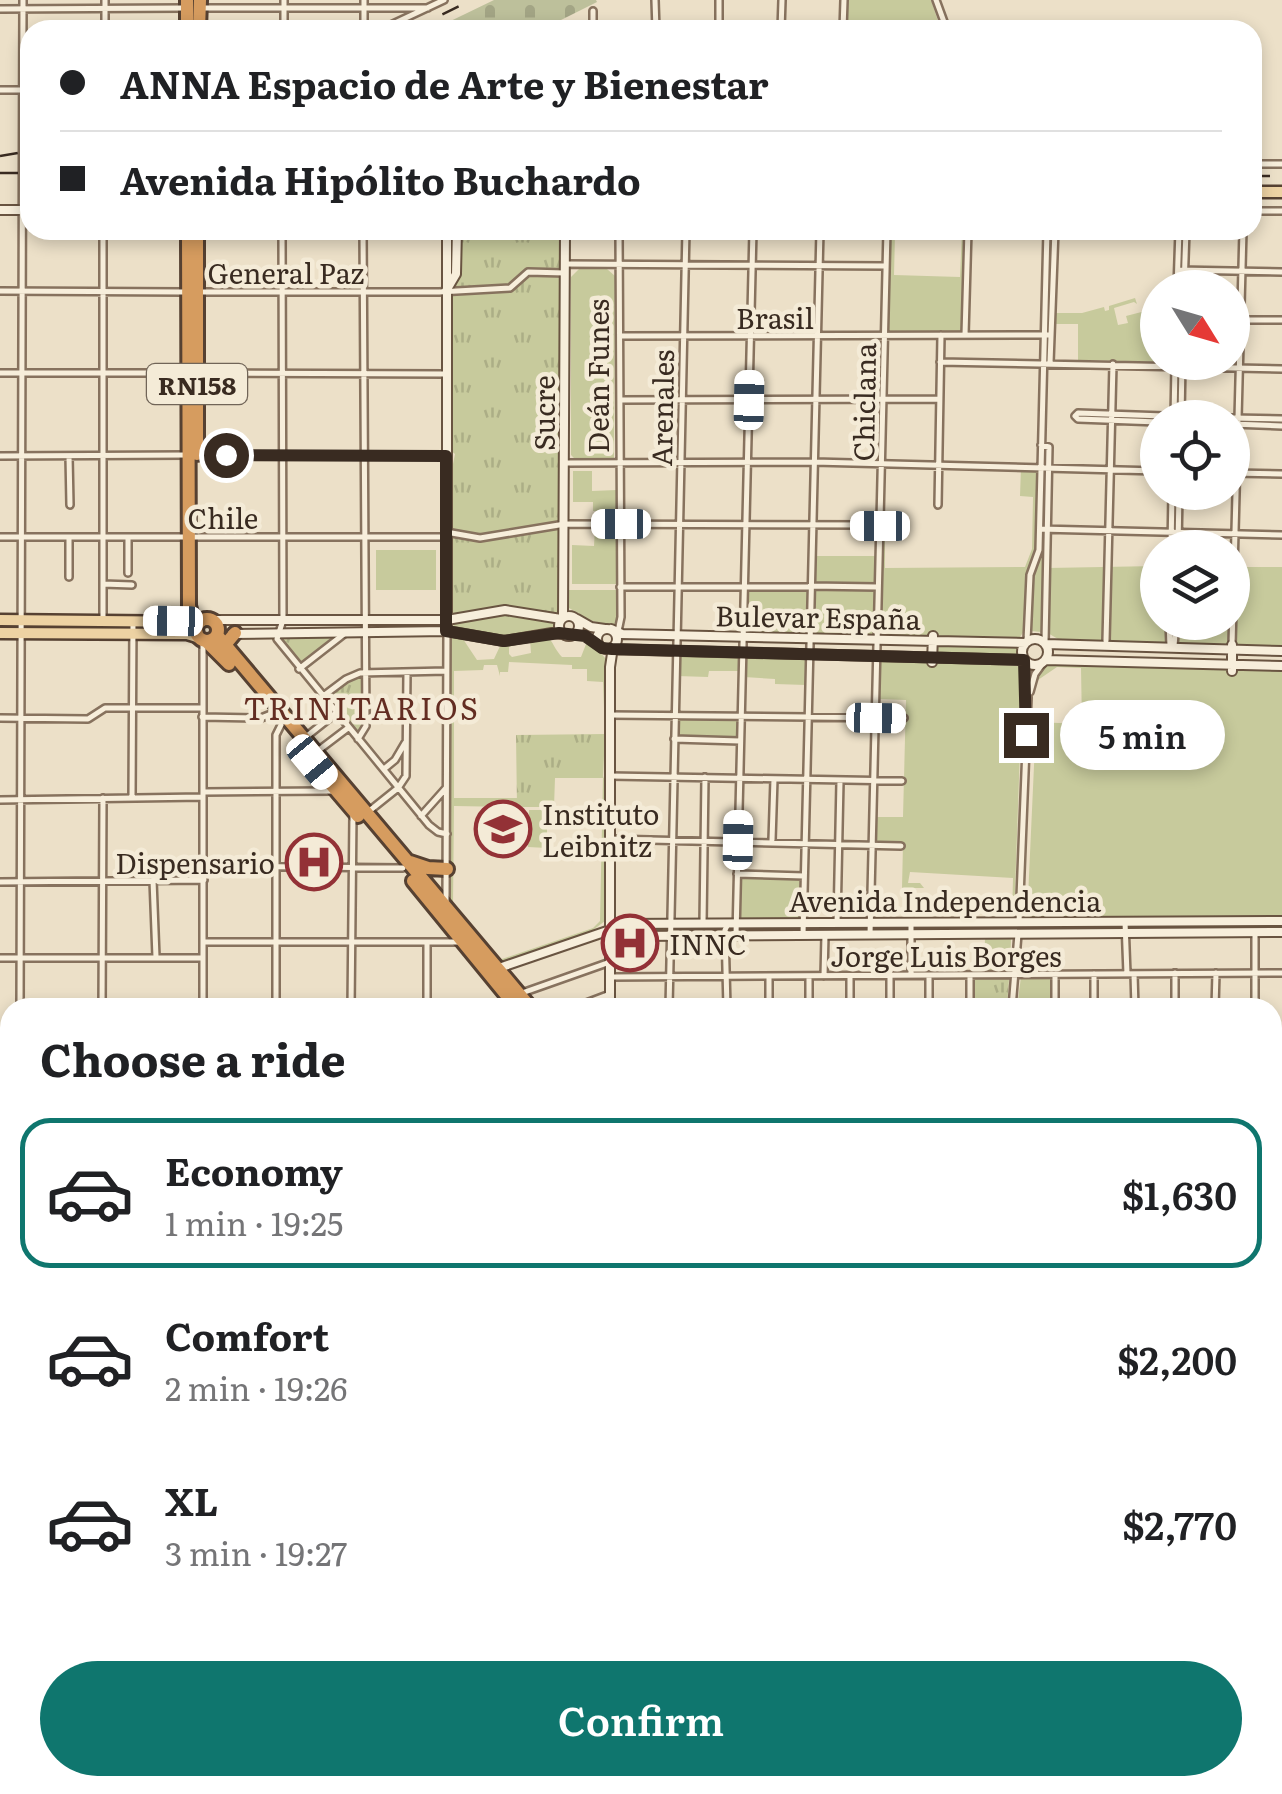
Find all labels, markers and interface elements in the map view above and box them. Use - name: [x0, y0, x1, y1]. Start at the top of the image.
- text: ANNA Espacio de Arte y Bienestar: [120, 54, 769, 111]
- text: Avenida Hipólito Buchardo: [120, 150, 641, 207]
- street label: General Paz: [208, 251, 364, 293]
- north arrow: [1140, 270, 1250, 380]
- map controls: [1140, 270, 1250, 640]
- street label: Brasil: [736, 296, 814, 338]
- street label: Deán Funes: [576, 299, 618, 453]
- street label: Chiclana: [841, 342, 885, 462]
- street label: Arenales: [639, 349, 683, 467]
- road number: RN158: [147, 364, 247, 404]
- car: [733, 370, 765, 430]
- street label: Sucre: [522, 375, 564, 451]
- button: locate: [1140, 400, 1250, 510]
- route start: [204, 433, 249, 478]
- street label: Chile: [188, 496, 258, 538]
- car: [591, 509, 651, 539]
- car: [850, 511, 910, 541]
- button: layers: [1140, 530, 1250, 640]
- street label: Bulevar España: [715, 593, 921, 639]
- car: [143, 605, 203, 637]
- district label: TRINITARIOS: [244, 685, 480, 729]
- callout: 5 min: [1061, 700, 1226, 770]
- car: [846, 702, 906, 734]
- text: 5 min: [1099, 711, 1186, 759]
- route end: [1004, 713, 1049, 758]
- car: [281, 729, 343, 795]
- place label: Instituto Leibnitz: [542, 792, 659, 866]
- school or university icon: Instituto Leibnitz: [473, 799, 533, 859]
- car: [722, 810, 754, 870]
- hospital icon: Dispensario: [284, 832, 344, 892]
- place label: Dispensario: [115, 841, 275, 883]
- street label: Avenida Independencia: [789, 879, 1101, 921]
- hospital icon: INNC: [600, 913, 660, 973]
- place label: INNC: [669, 922, 747, 964]
- street label: Jorge Luis Borges: [830, 934, 1062, 976]
- text: Choose a ride: [40, 1024, 346, 1091]
- text: Economy: [165, 1141, 343, 1198]
- icon: car: [45, 1148, 135, 1238]
- text: $1,630: [1122, 1165, 1237, 1222]
- text: 1 min · 19:25: [165, 1198, 343, 1246]
- text: Comfort: [165, 1306, 329, 1363]
- icon: car: [45, 1313, 135, 1403]
- text: $2,200: [1117, 1330, 1237, 1387]
- text: 2 min · 19:26: [165, 1363, 347, 1411]
- text: XL: [165, 1471, 218, 1528]
- icon: car: [45, 1478, 135, 1568]
- text: $2,770: [1122, 1495, 1237, 1552]
- text: 3 min · 19:27: [165, 1528, 347, 1576]
- button: Confirm: [40, 1661, 1242, 1776]

